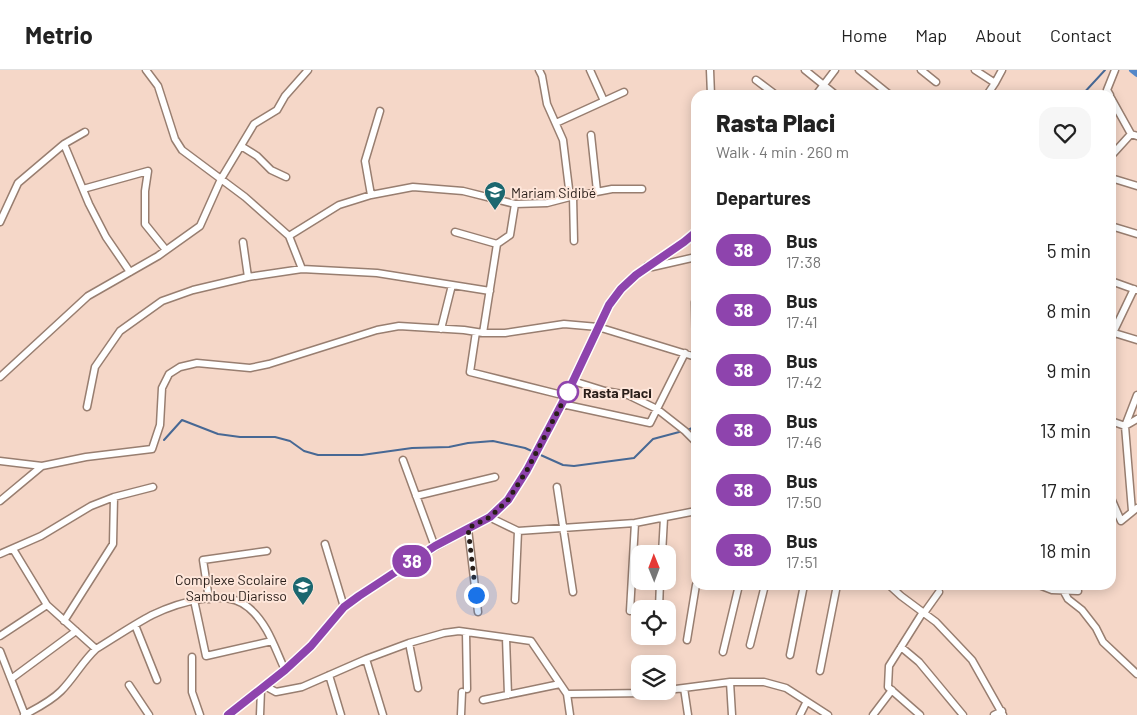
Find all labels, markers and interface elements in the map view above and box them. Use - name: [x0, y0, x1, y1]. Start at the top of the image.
- text: Metrio: [25, 20, 93, 49]
- text: Home: [841, 24, 887, 46]
- text: Map: [915, 24, 947, 46]
- text: About: [975, 24, 1022, 46]
- text: Contact: [1050, 24, 1112, 46]
- button: heart: [1039, 107, 1091, 159]
- text: Rasta Placi: [716, 108, 835, 137]
- text: Walk · 4 min · 260 m: [716, 142, 849, 161]
- school or university icon: Mariam Sidibé: [483, 180, 507, 211]
- place label: Mariam Sidibé: [511, 184, 596, 201]
- text: Departures: [716, 186, 811, 209]
- text: Bus: [786, 229, 818, 252]
- text: 38: [734, 239, 753, 261]
- text: 5 min: [1047, 239, 1091, 262]
- text: 17:38: [786, 252, 821, 271]
- text: Bus: [786, 289, 818, 312]
- text: 38: [734, 299, 753, 321]
- text: 8 min: [1047, 299, 1091, 322]
- text: 17:41: [786, 312, 818, 331]
- text: Bus: [786, 349, 818, 372]
- text: 38: [734, 359, 753, 381]
- text: 9 min: [1047, 359, 1091, 382]
- text: 17:42: [786, 372, 822, 391]
- marker: Rasta Placi: [557, 381, 579, 403]
- place label: Rasta Placi: [583, 384, 652, 401]
- text: Bus: [786, 409, 818, 432]
- text: 38: [734, 419, 753, 441]
- text: 13 min: [1040, 419, 1091, 442]
- text: 17:46: [786, 432, 822, 451]
- text: Bus: [786, 469, 818, 492]
- text: 38: [734, 479, 753, 501]
- text: 17 min: [1041, 479, 1091, 502]
- text: 17:50: [786, 492, 822, 511]
- text: Bus: [786, 529, 818, 552]
- text: 38: [734, 539, 753, 561]
- text: 18 min: [1040, 539, 1091, 562]
- line badge: 38: [390, 545, 434, 577]
- north arrow: [631, 545, 676, 590]
- map controls: [631, 545, 676, 700]
- text: 38: [402, 550, 422, 572]
- text: 17:51: [786, 552, 818, 571]
- place label: Complexe Scolaire Sambou Diarisso: [175, 571, 287, 604]
- school or university icon: Complexe Scolaire Sambou Diarisso: [291, 575, 315, 606]
- your location: [464, 583, 489, 608]
- button: locate: [631, 600, 676, 645]
- button: layers: [631, 655, 676, 700]

